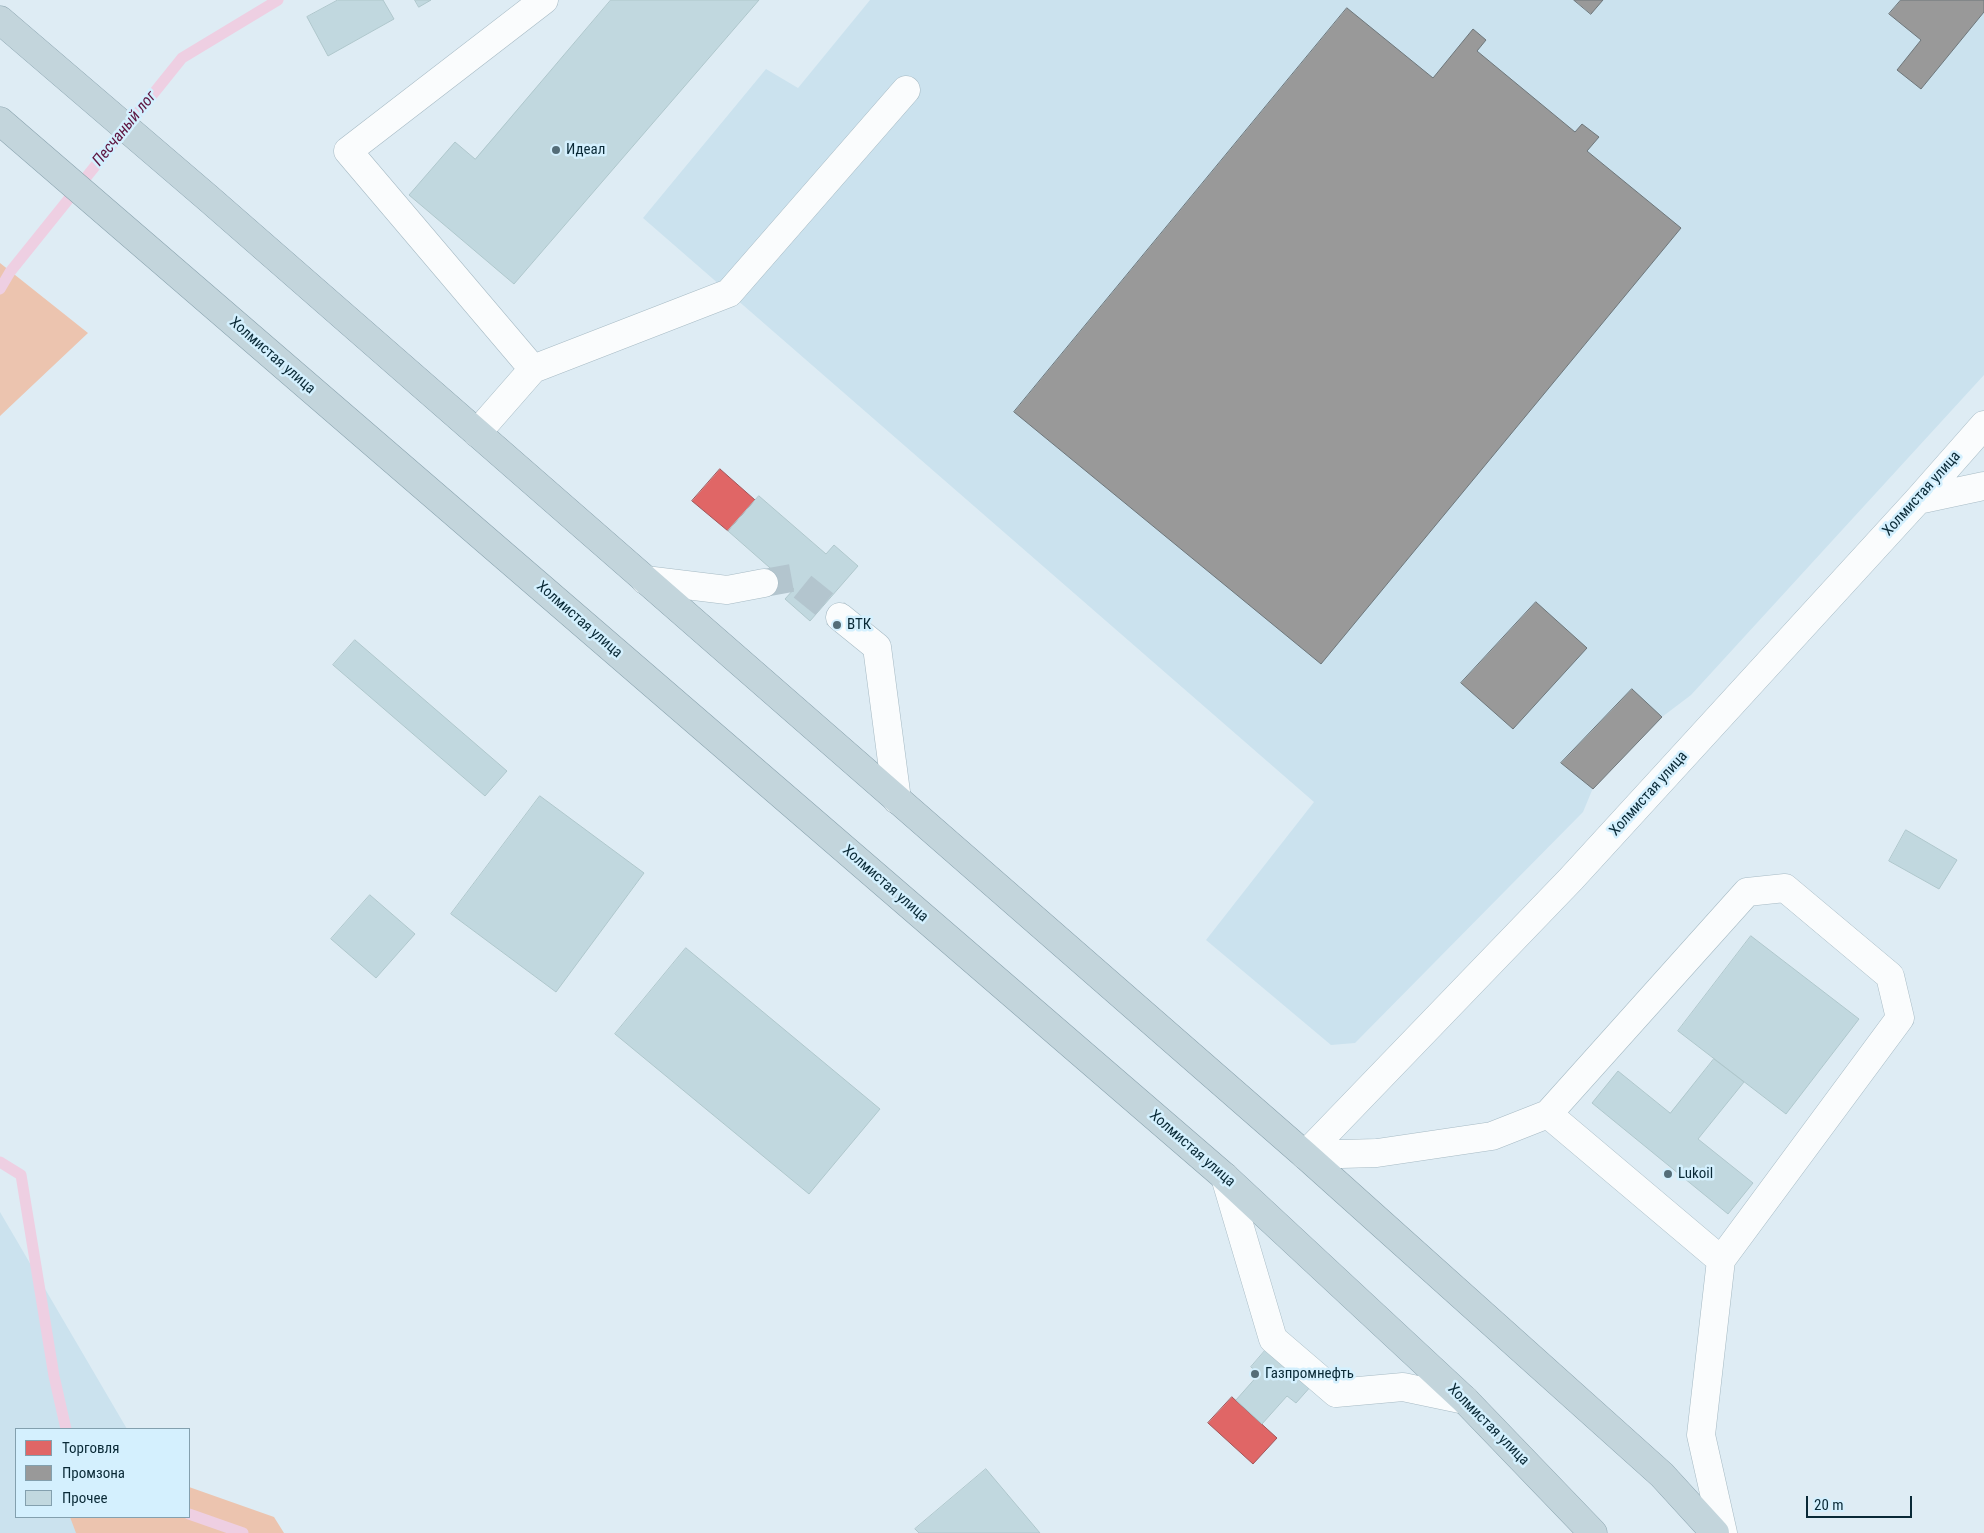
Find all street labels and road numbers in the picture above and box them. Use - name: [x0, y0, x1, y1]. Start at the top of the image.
- street label: Холмистая улица: [225, 314, 319, 398]
- street label: Холмистая улица: [1879, 448, 1965, 540]
- street label: Холмистая улица: [532, 578, 626, 662]
- street label: Холмистая улица: [1606, 748, 1692, 840]
- street label: Холмистая улица: [838, 842, 932, 926]
- street label: Холмистая улица: [1145, 1107, 1239, 1191]
- street label: Холмистая улица: [1444, 1381, 1532, 1469]

